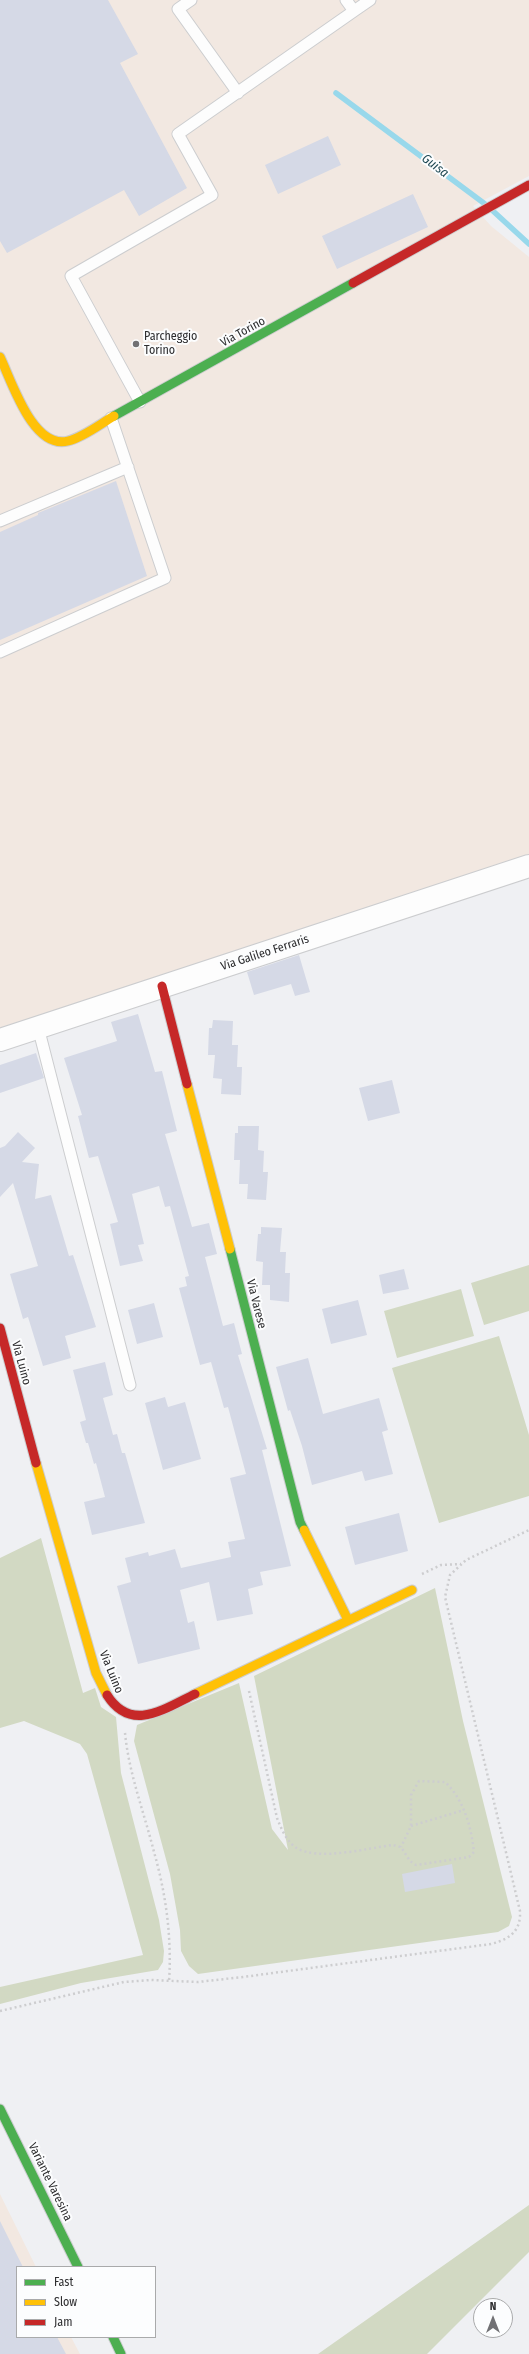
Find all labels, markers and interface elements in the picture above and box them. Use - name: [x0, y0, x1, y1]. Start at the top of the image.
- water label: Guisa: [418, 151, 452, 181]
- street label: Via Torino: [218, 314, 268, 350]
- place label: Parcheggio Torino: [144, 330, 197, 358]
- marker: Parcheggio Torino: [131, 339, 141, 349]
- street label: Via Galileo Ferraris: [219, 932, 311, 974]
- street label: Via Varese: [243, 1278, 269, 1330]
- street label: Via Luino: [8, 1339, 34, 1387]
- street label: Via Luino: [96, 1648, 126, 1696]
- street label: Variante Varesina: [25, 2141, 75, 2223]
- legend: [16, 2266, 156, 2338]
- text: Fast: [54, 2275, 73, 2289]
- text: Slow: [54, 2295, 77, 2309]
- north arrow: [473, 2298, 513, 2338]
- text: N: [490, 2300, 496, 2313]
- text: Jam: [54, 2315, 72, 2329]

